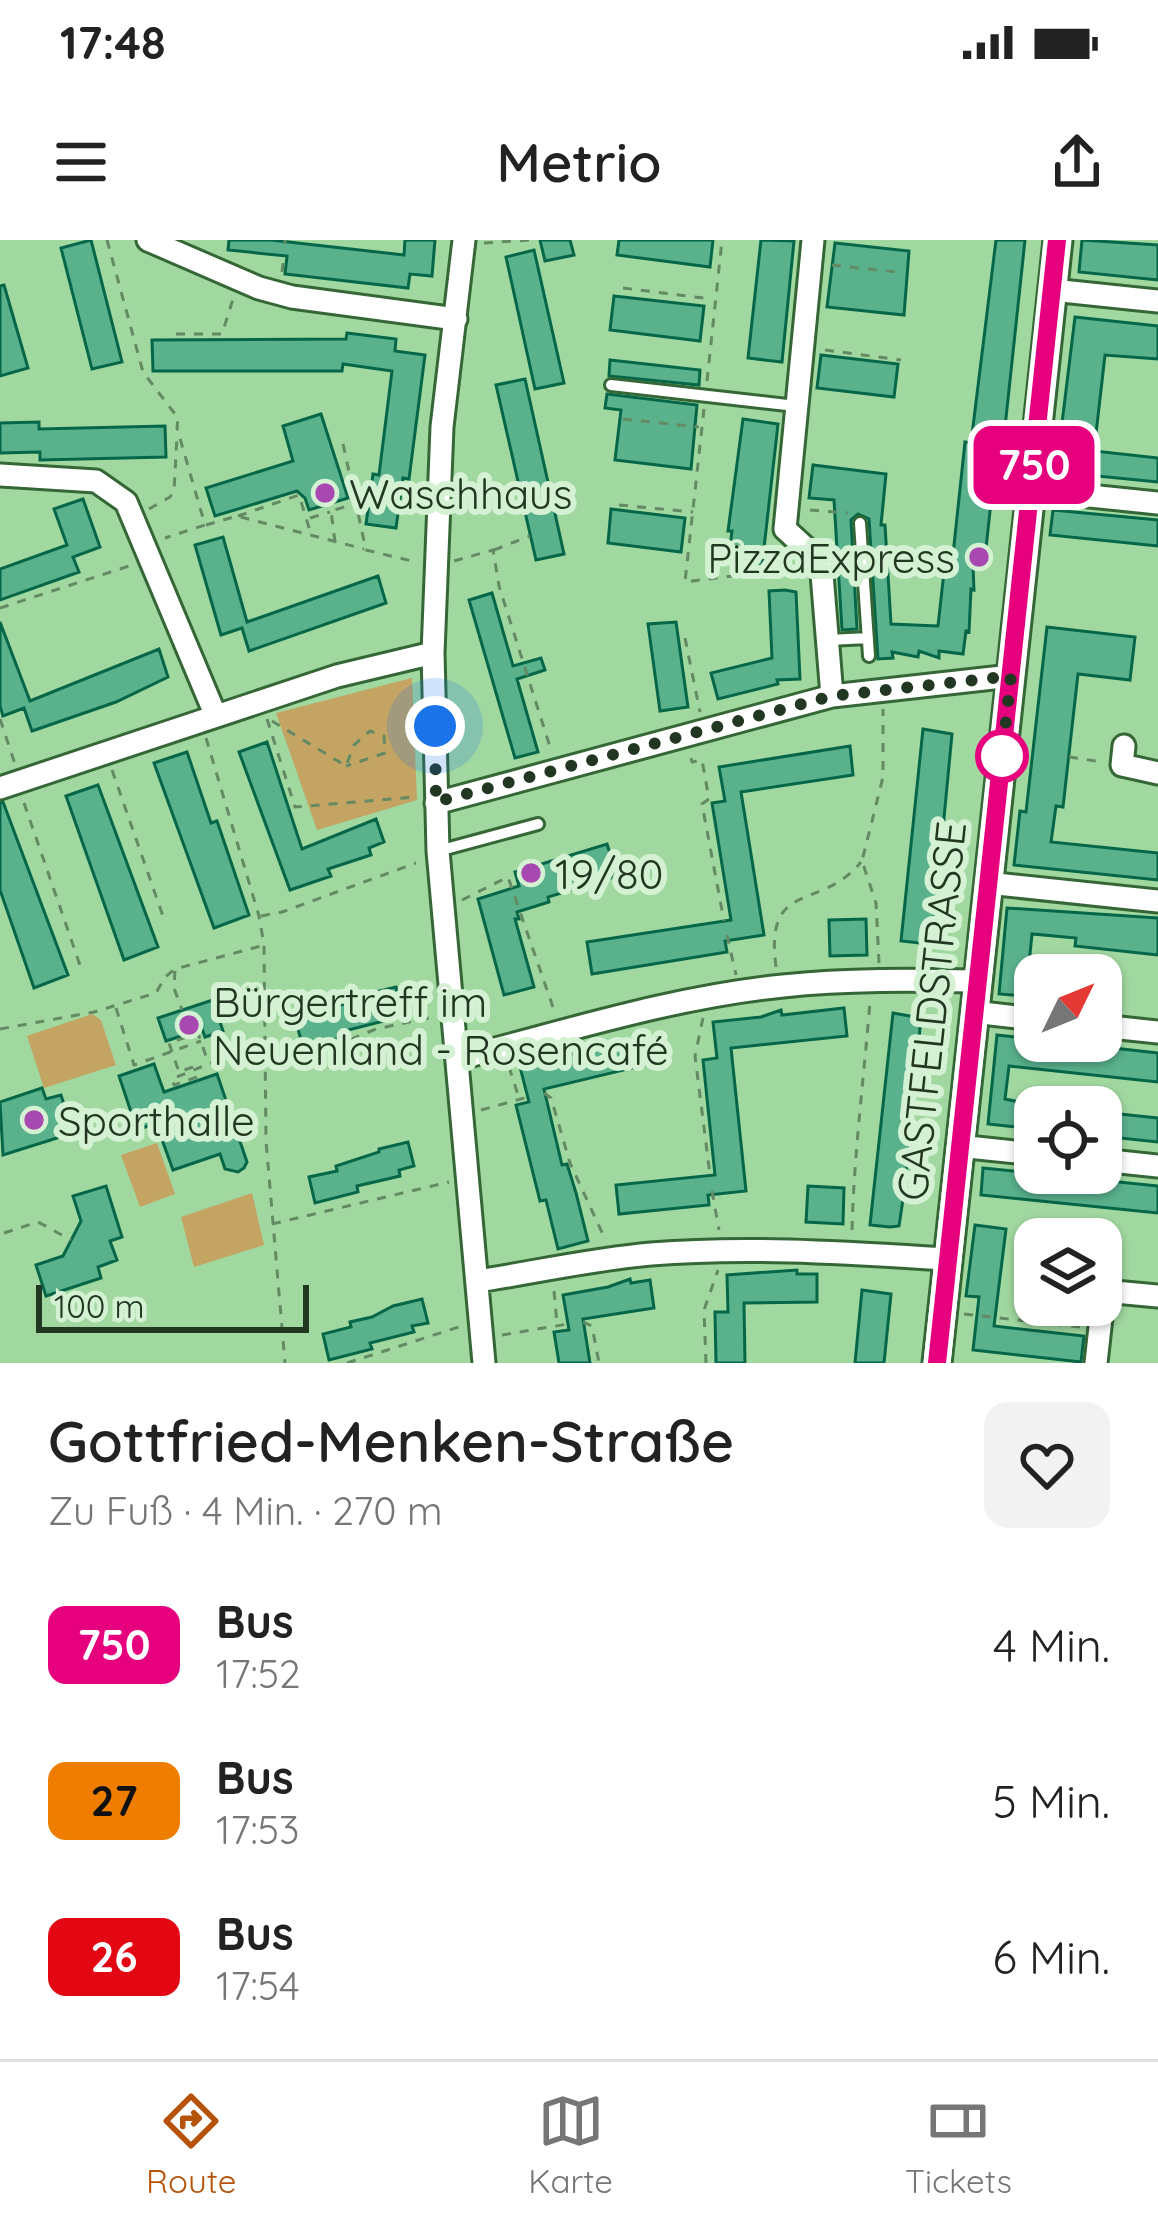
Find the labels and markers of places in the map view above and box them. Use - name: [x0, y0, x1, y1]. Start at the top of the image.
- place label: Waschhaus: [349, 467, 572, 520]
- marker: Waschhaus: [312, 480, 338, 506]
- place label: PizzaExpress: [707, 531, 955, 584]
- marker: PizzaExpress: [966, 544, 992, 570]
- unlabelled marker: [977, 731, 1027, 781]
- place label: 19/80: [555, 847, 664, 900]
- marker: 19/80: [518, 860, 544, 886]
- place label: Bürgertreff im Neuenland - Rosencafé: [213, 975, 669, 1076]
- marker: Bürgertreff im Neuenland - Rosencafé: [176, 1012, 202, 1038]
- place label: Sporthalle: [58, 1094, 255, 1147]
- marker: Sporthalle: [21, 1107, 47, 1133]

